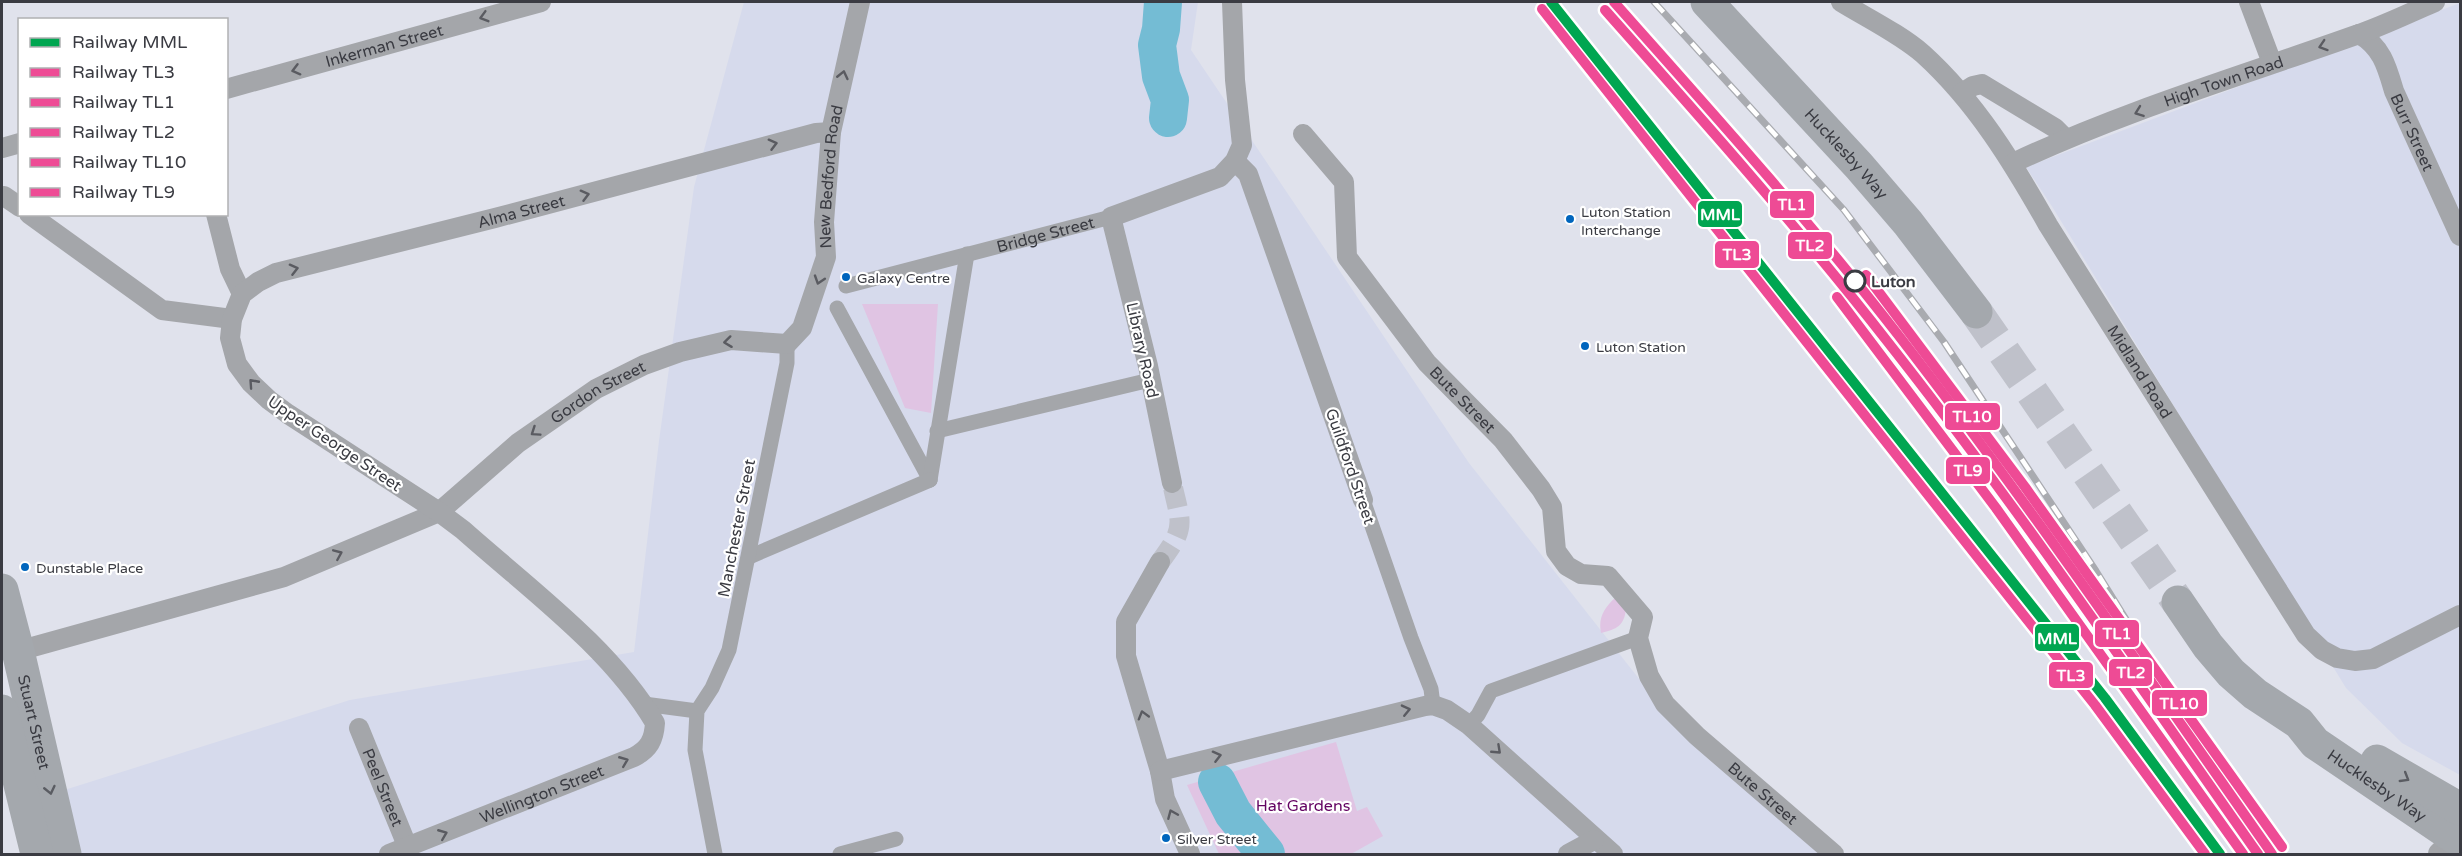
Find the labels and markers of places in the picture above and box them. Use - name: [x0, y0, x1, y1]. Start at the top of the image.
- place label: Luton Station Interchange: [1581, 204, 1671, 239]
- marker: Luton Station Interchange: [1564, 213, 1576, 225]
- place label: Galaxy Centre: [857, 270, 950, 287]
- marker: Luton: [1844, 270, 1866, 292]
- marker: Galaxy Centre: [840, 271, 852, 283]
- place label: Luton: [1871, 272, 1915, 292]
- place label: Luton Station: [1596, 339, 1686, 356]
- marker: Luton Station: [1579, 340, 1591, 352]
- place label: Dunstable Place: [36, 560, 143, 577]
- marker: Dunstable Place: [19, 561, 31, 573]
- place label: Silver Street: [1177, 831, 1257, 848]
- marker: Silver Street: [1160, 832, 1172, 844]

